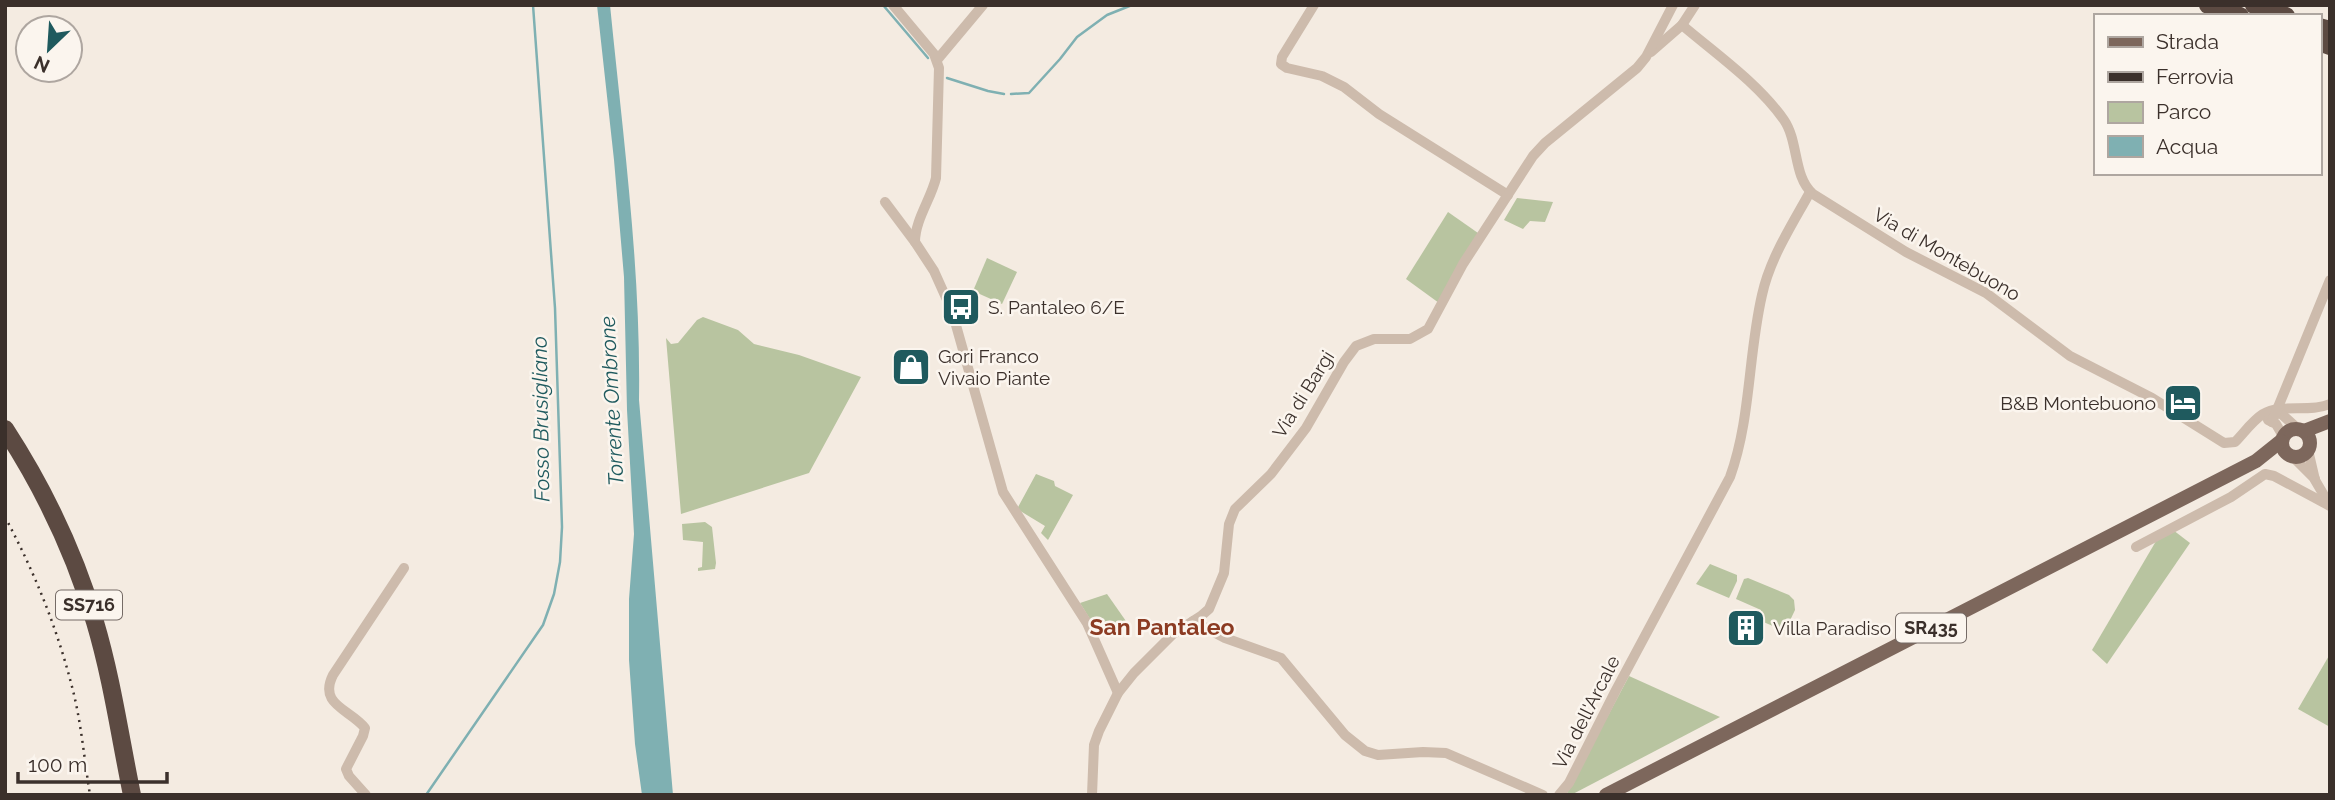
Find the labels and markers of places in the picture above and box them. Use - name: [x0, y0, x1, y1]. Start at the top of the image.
- bus stop icon: S. Pantaleo 6/E: [940, 286, 982, 328]
- place label: S. Pantaleo 6/E: [988, 296, 1125, 318]
- place label: Gori Franco Vivaio Piante: [938, 345, 1050, 389]
- shop icon: Gori Franco Vivaio Piante: [890, 346, 932, 388]
- hotel icon: B&B Montebuono: [2162, 382, 2204, 424]
- place label: B&B Montebuono: [2000, 392, 2156, 414]
- building icon: Villa Paradiso: [1725, 607, 1767, 649]
- place label: Villa Paradiso: [1773, 617, 1891, 639]

